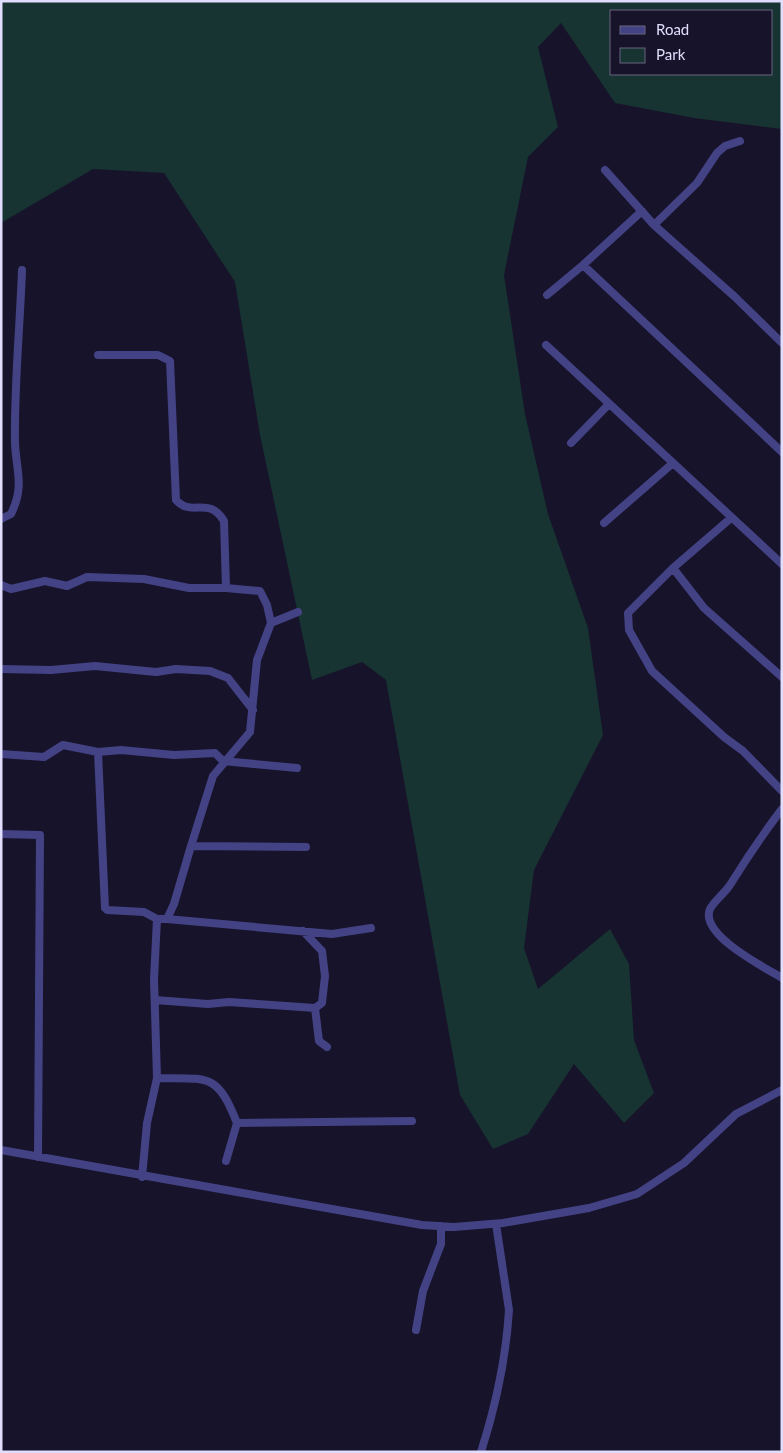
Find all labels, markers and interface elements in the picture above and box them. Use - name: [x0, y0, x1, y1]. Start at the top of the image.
- legend: [610, 10, 773, 75]
- text: Road: [656, 20, 689, 38]
- text: Park: [656, 45, 686, 63]

